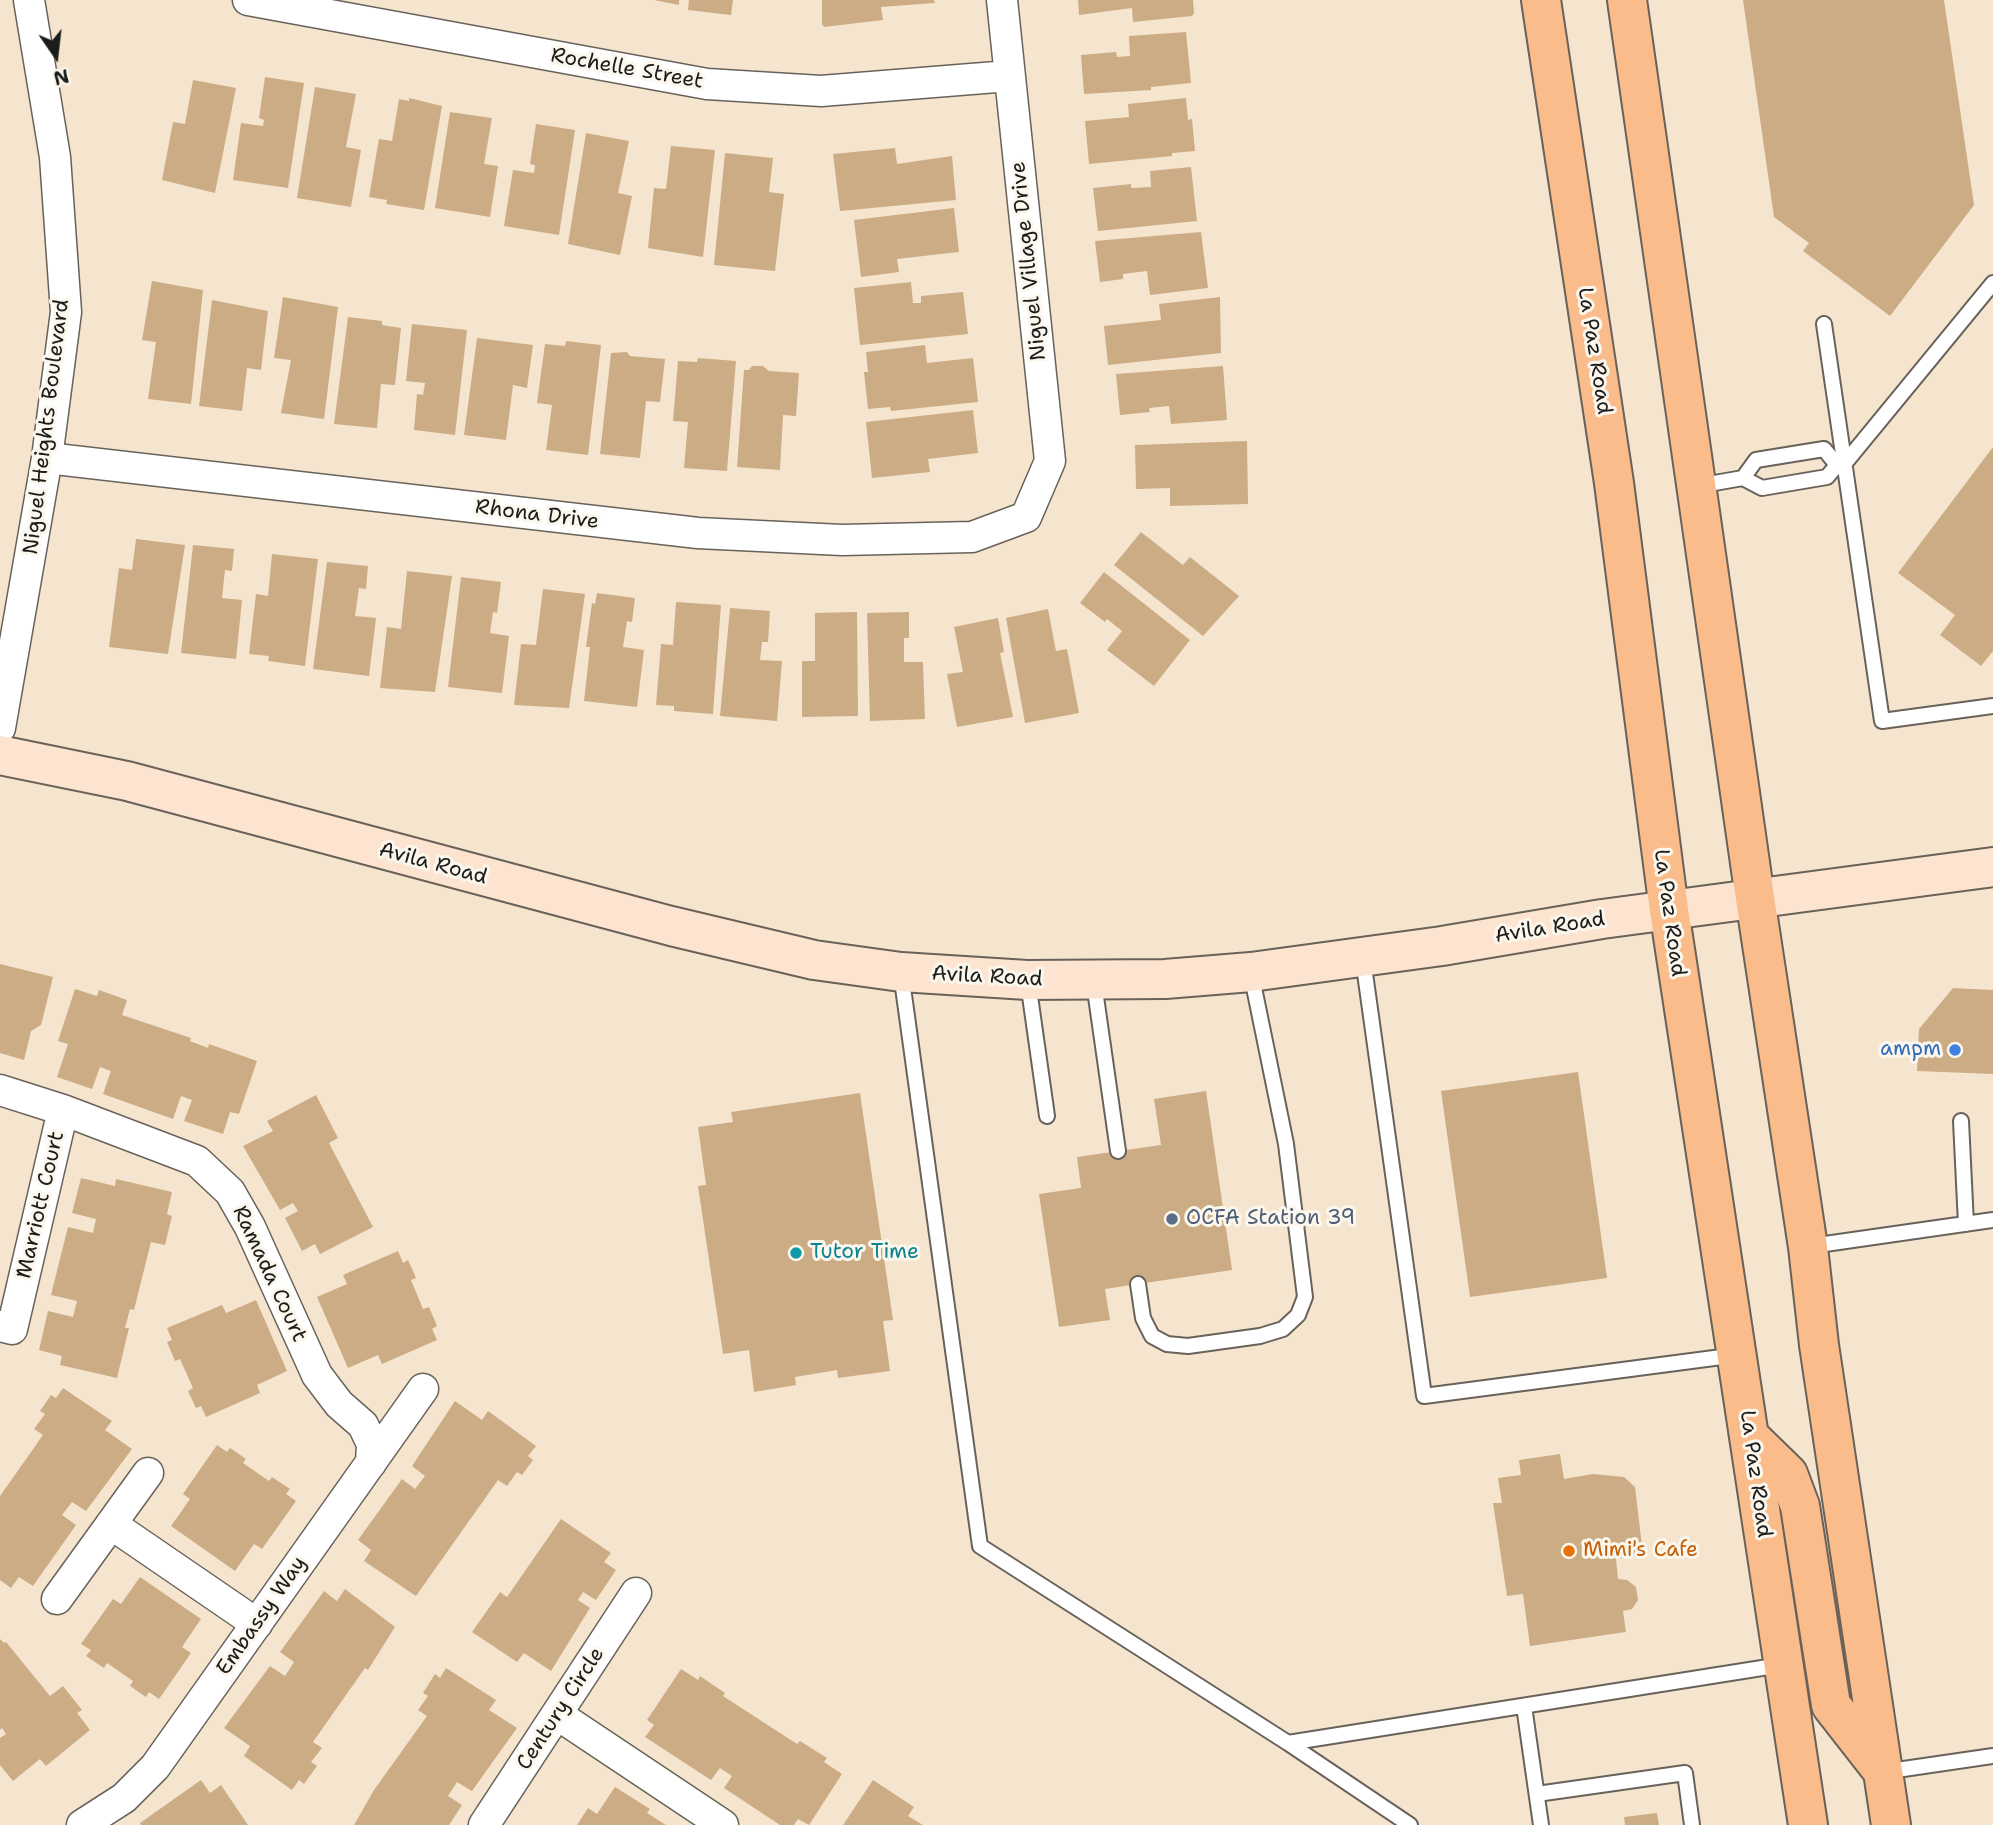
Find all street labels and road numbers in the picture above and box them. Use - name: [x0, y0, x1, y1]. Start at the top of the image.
- street label: Rochelle Street: [549, 43, 705, 95]
- street label: Niguel Village Drive: [1006, 160, 1052, 362]
- street label: La Paz Road: [1572, 286, 1616, 416]
- street label: Niguel Heights Boulevard: [19, 298, 75, 556]
- street label: Rhona Drive: [474, 495, 600, 535]
- street label: Avila Road: [376, 837, 490, 891]
- street label: La Paz Road: [1648, 848, 1690, 978]
- street label: Avila Road: [1493, 907, 1607, 949]
- street label: Avila Road: [931, 962, 1043, 992]
- street label: Marriott Court: [12, 1129, 70, 1281]
- street label: Ramada Court: [226, 1202, 312, 1346]
- street label: La Paz Road: [1734, 1409, 1776, 1539]
- street label: Embassy Way: [212, 1552, 312, 1680]
- street label: Century Circle: [512, 1643, 610, 1775]

